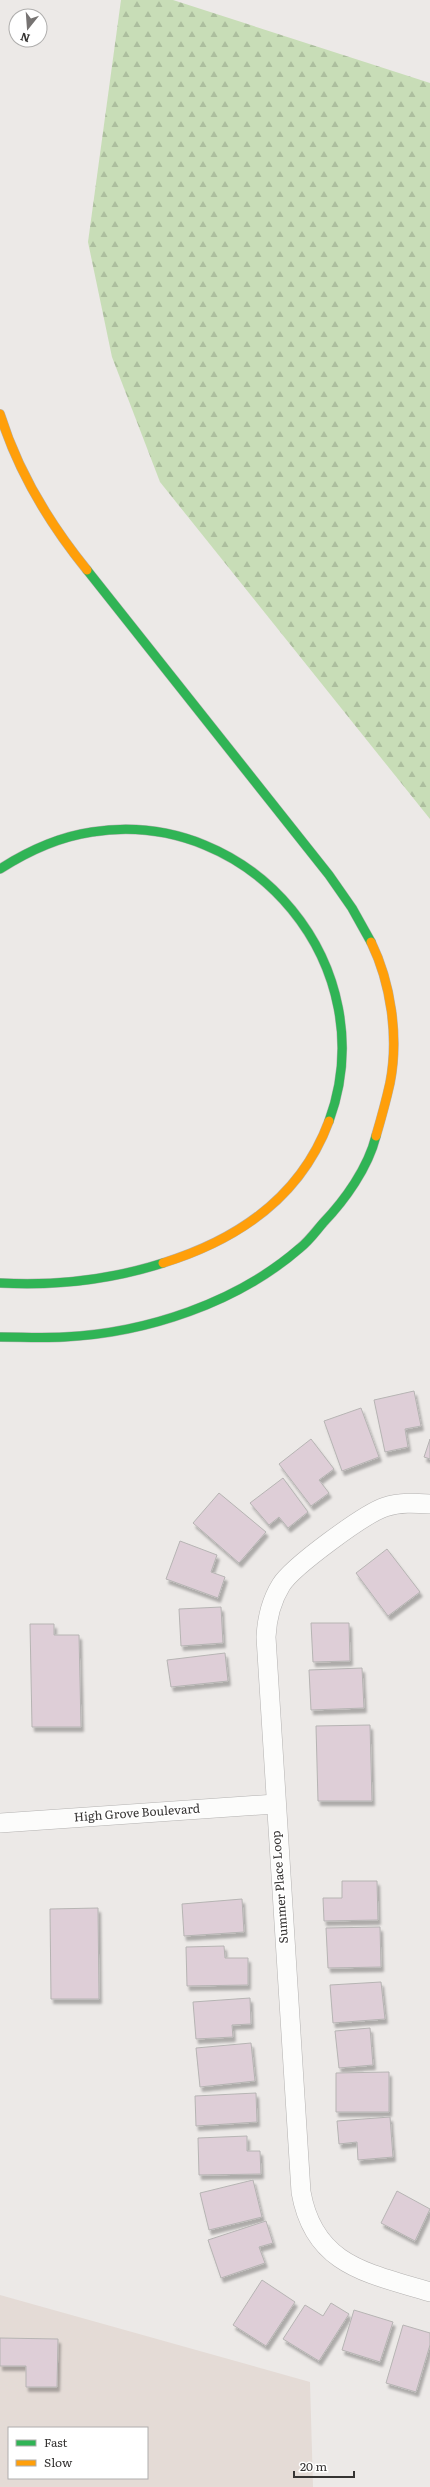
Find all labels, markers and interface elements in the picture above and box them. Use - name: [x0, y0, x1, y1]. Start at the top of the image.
- north arrow: [8, 8, 48, 48]
- text: N: [18, 30, 32, 48]
- street label: High Grove Boulevard: [73, 1799, 201, 1825]
- street label: Summer Place Loop: [266, 1830, 292, 1944]
- legend: [8, 2427, 148, 2479]
- text: Fast: [44, 2433, 68, 2451]
- text: Slow: [44, 2453, 73, 2471]
- scale bar: [294, 2453, 354, 2479]
- text: 20 m: [300, 2457, 327, 2475]

